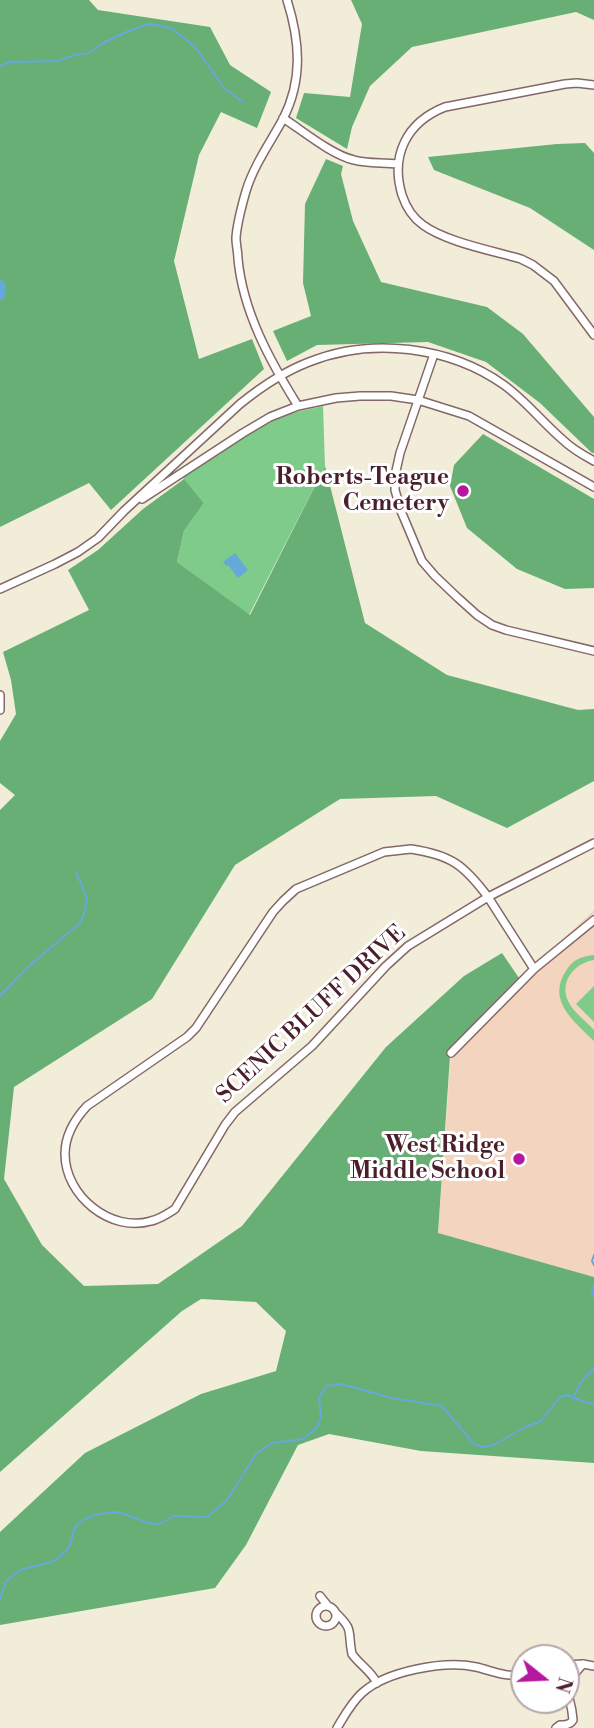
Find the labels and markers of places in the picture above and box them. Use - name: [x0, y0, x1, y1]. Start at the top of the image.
- place label: Roberts-Teague Cemetery: [276, 464, 449, 518]
- marker: Roberts-Teague Cemetery: [455, 483, 471, 499]
- place label: West Ridge Middle School: [350, 1132, 505, 1186]
- marker: West Ridge Middle School: [511, 1151, 527, 1167]

